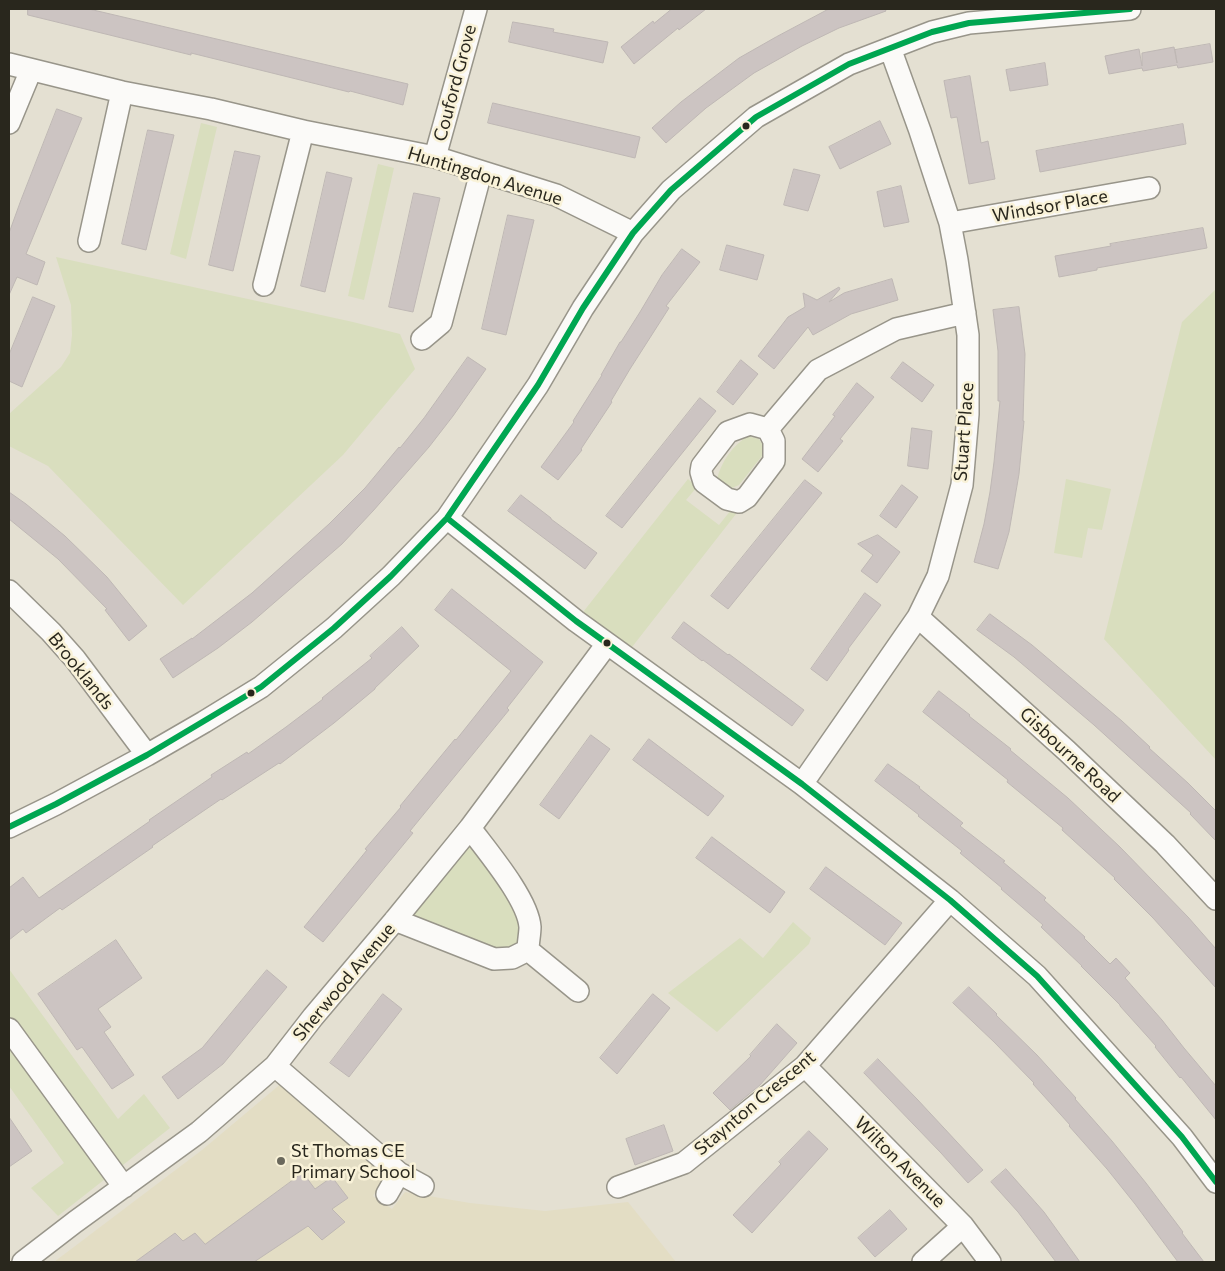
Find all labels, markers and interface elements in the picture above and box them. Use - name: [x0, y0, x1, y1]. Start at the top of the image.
- street label: Couford Grove: [429, 22, 481, 144]
- unlabelled marker: [741, 121, 751, 131]
- street label: Huntingdon Avenue: [405, 142, 565, 210]
- street label: Windsor Place: [991, 185, 1109, 227]
- street label: Stuart Place: [950, 382, 978, 482]
- street label: Brooklands: [43, 628, 119, 714]
- unlabelled marker: [602, 638, 612, 648]
- unlabelled marker: [246, 688, 256, 698]
- street label: Gisbourne Road: [1015, 703, 1125, 807]
- street label: Sherwood Avenue: [288, 919, 400, 1045]
- street label: Staynton Crescent: [690, 1046, 820, 1160]
- street label: Wilton Avenue: [850, 1112, 950, 1212]
- place label: St Thomas CE Primary School: [291, 1140, 415, 1182]
- marker: St Thomas CE Primary School: [275, 1155, 287, 1167]

